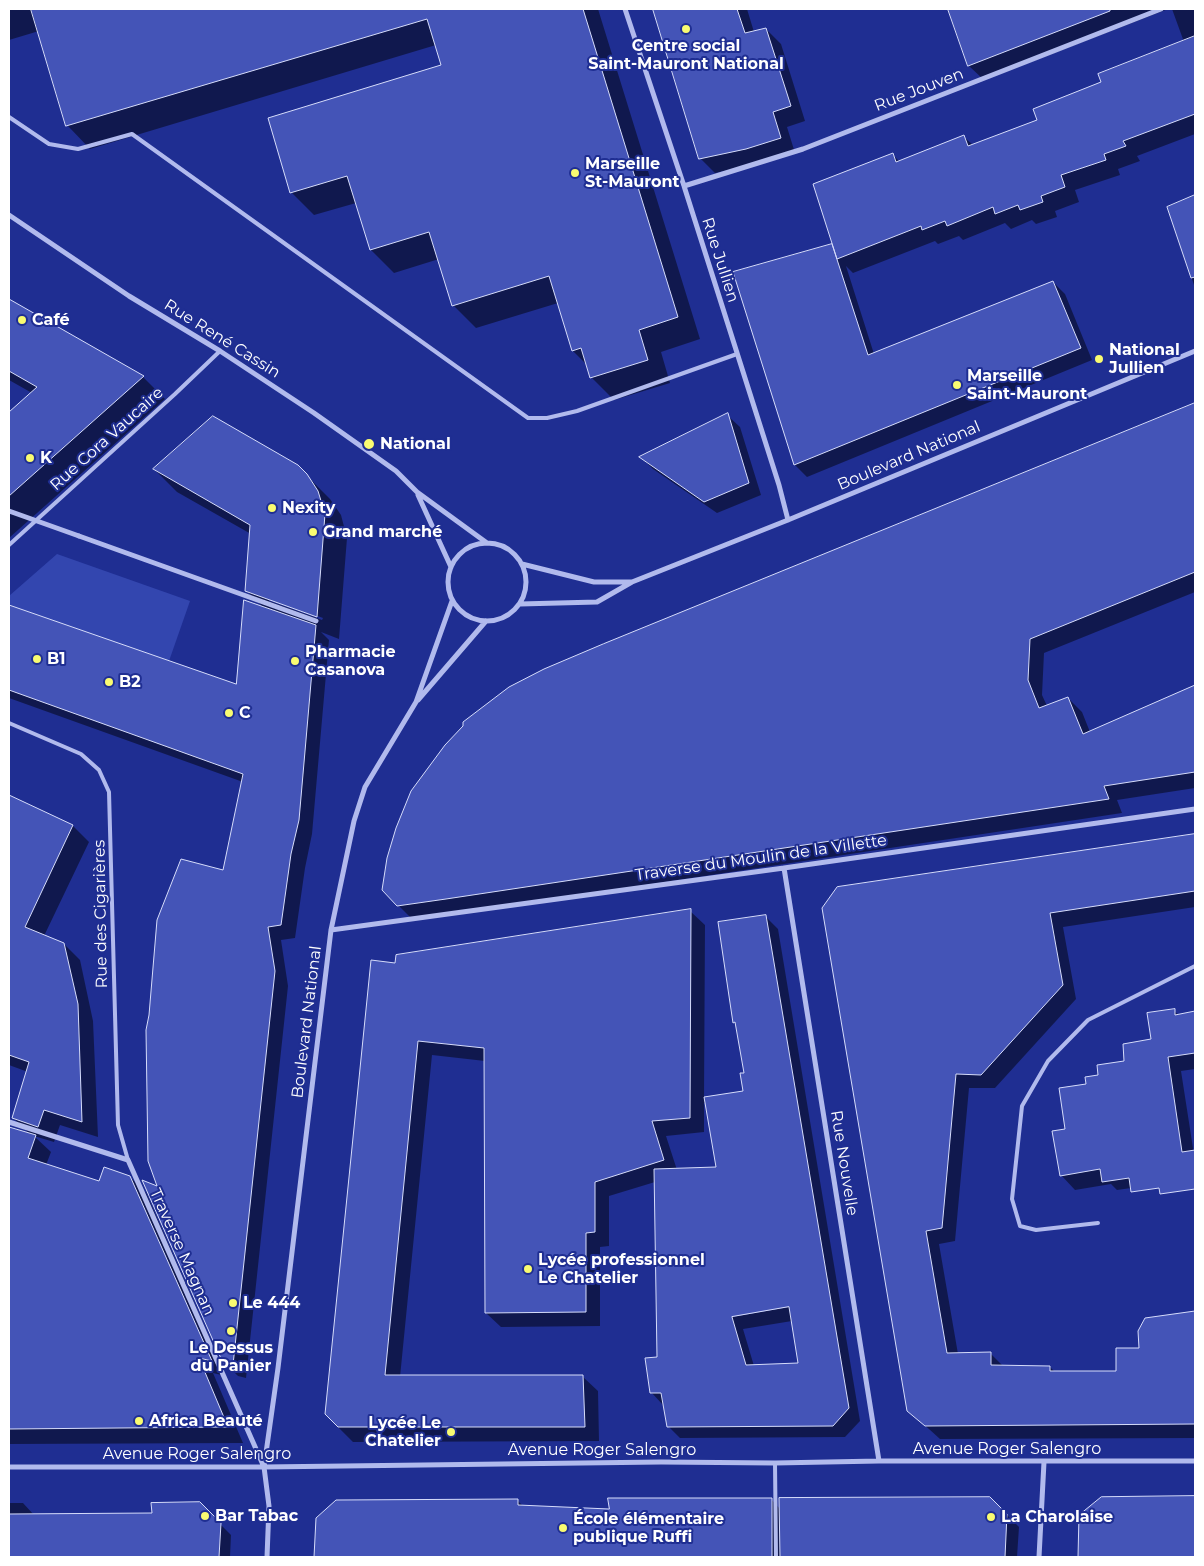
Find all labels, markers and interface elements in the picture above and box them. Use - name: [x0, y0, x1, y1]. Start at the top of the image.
- marker: Centre social Saint-Mauront National: [680, 23, 692, 35]
- place label: Centre social Saint-Mauront National: [588, 36, 784, 74]
- street label: Rue Jouven: [872, 64, 966, 116]
- place label: Marseille St-Mauront: [585, 154, 680, 192]
- marker: Marseille St-Mauront: [569, 167, 581, 179]
- street label: Rue Jullien: [697, 215, 743, 305]
- street label: Rue René Cassin: [160, 295, 284, 383]
- place label: Café: [32, 310, 70, 330]
- marker: Café: [16, 314, 28, 326]
- place label: National Jullien: [1109, 340, 1180, 378]
- marker: National Jullien: [1093, 353, 1105, 365]
- place label: Marseille Saint-Mauront: [967, 366, 1087, 404]
- marker: Marseille Saint-Mauront: [951, 379, 963, 391]
- street label: Rue Cora Vaucaire: [46, 383, 168, 495]
- street label: Boulevard National: [835, 417, 983, 495]
- place label: National: [380, 434, 451, 454]
- marker: National: [362, 437, 376, 451]
- place label: K: [40, 448, 52, 468]
- marker: K: [24, 452, 36, 464]
- place label: Nexity: [282, 498, 335, 518]
- marker: Nexity: [266, 502, 278, 514]
- place label: Grand marché: [323, 522, 442, 542]
- marker: Grand marché: [307, 526, 319, 538]
- place label: Pharmacie Casanova: [305, 642, 396, 680]
- place label: B1: [47, 649, 66, 669]
- marker: B1: [31, 653, 43, 665]
- marker: Pharmacie Casanova: [289, 655, 301, 667]
- place label: B2: [119, 672, 141, 692]
- marker: B2: [103, 676, 115, 688]
- place label: C: [239, 703, 251, 723]
- marker: C: [223, 707, 235, 719]
- street label: Traverse du Moulin de la Villette: [634, 831, 888, 885]
- street label: Rue des Cigarières: [90, 840, 112, 988]
- street label: Boulevard National: [288, 945, 326, 1099]
- street label: Rue Nouvelle: [826, 1109, 862, 1217]
- street label: Traverse Magnan: [145, 1186, 219, 1318]
- place label: Lycée professionnel Le Chatelier: [538, 1250, 705, 1288]
- marker: Lycée professionnel Le Chatelier: [522, 1263, 534, 1275]
- place label: Le 444: [243, 1293, 300, 1313]
- marker: Le 444: [227, 1297, 239, 1309]
- marker: Le Dessus du Panier: [225, 1325, 237, 1337]
- place label: Le Dessus du Panier: [189, 1338, 273, 1376]
- place label: Africa Beauté: [149, 1411, 263, 1431]
- place label: Lycée Le Chatelier: [365, 1413, 441, 1451]
- marker: Africa Beauté: [133, 1415, 145, 1427]
- marker: Lycée Le Chatelier: [445, 1426, 457, 1438]
- street label: Avenue Roger Salengro: [913, 1439, 1101, 1459]
- street label: Avenue Roger Salengro: [508, 1440, 696, 1460]
- street label: Avenue Roger Salengro: [103, 1444, 291, 1464]
- place label: Bar Tabac: [215, 1506, 298, 1526]
- place label: La Charolaise: [1001, 1507, 1113, 1527]
- place label: École élémentaire publique Ruffi: [573, 1509, 724, 1547]
- marker: Bar Tabac: [199, 1510, 211, 1522]
- marker: La Charolaise: [985, 1511, 997, 1523]
- marker: École élémentaire publique Ruffi: [557, 1522, 569, 1534]

